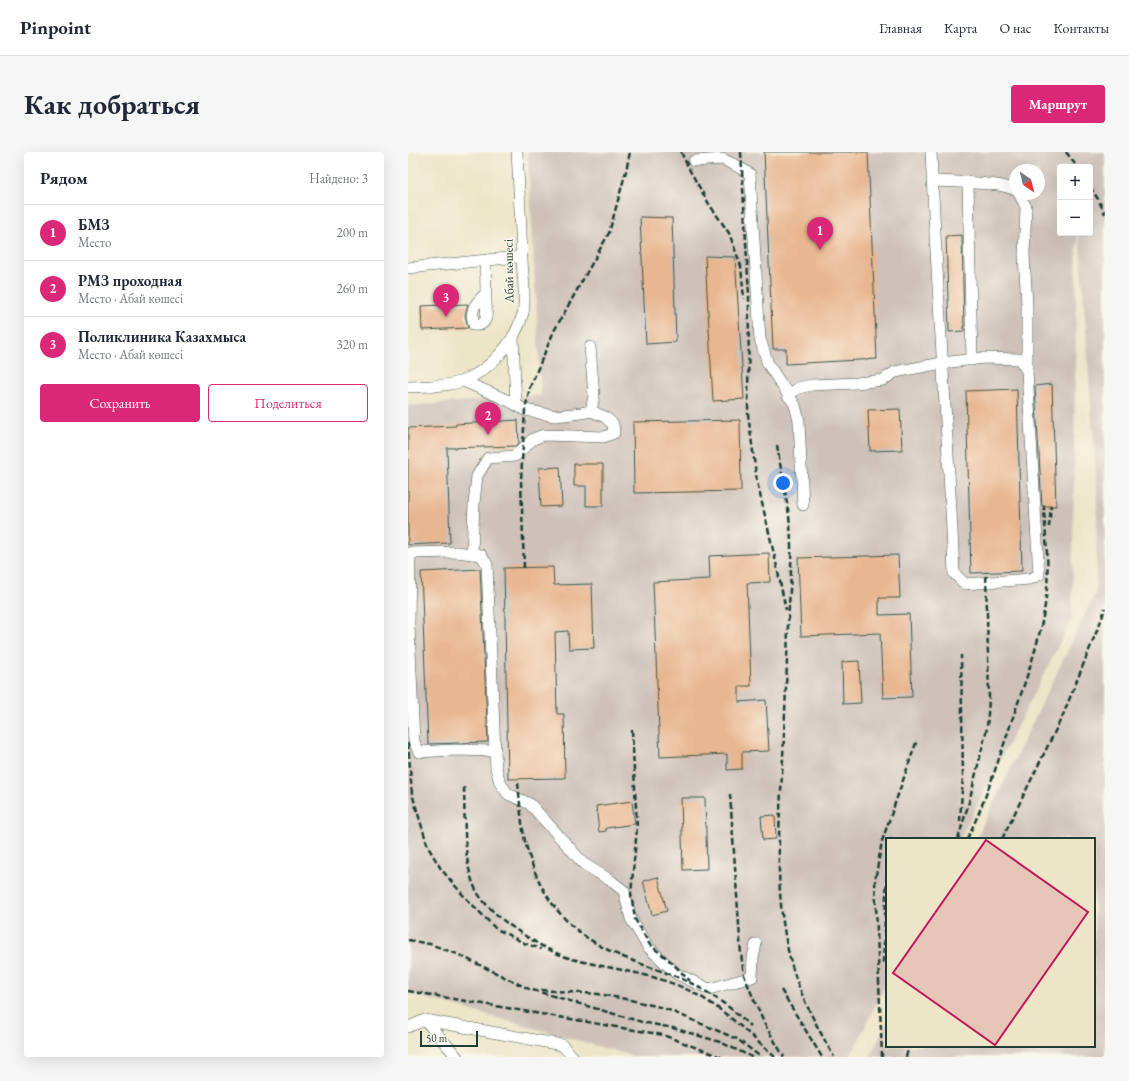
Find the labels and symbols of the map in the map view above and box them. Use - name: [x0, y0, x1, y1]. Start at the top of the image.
- north arrow: [1009, 164, 1045, 200]
- pin: 1: [807, 217, 833, 250]
- street label: Абай көшесі: [499, 239, 518, 304]
- pin: 3: [433, 284, 459, 317]
- pin: 2: [475, 402, 501, 435]
- your location: [773, 473, 793, 493]
- inset map: [886, 838, 1095, 1047]
- scale bar: [420, 1029, 478, 1048]

